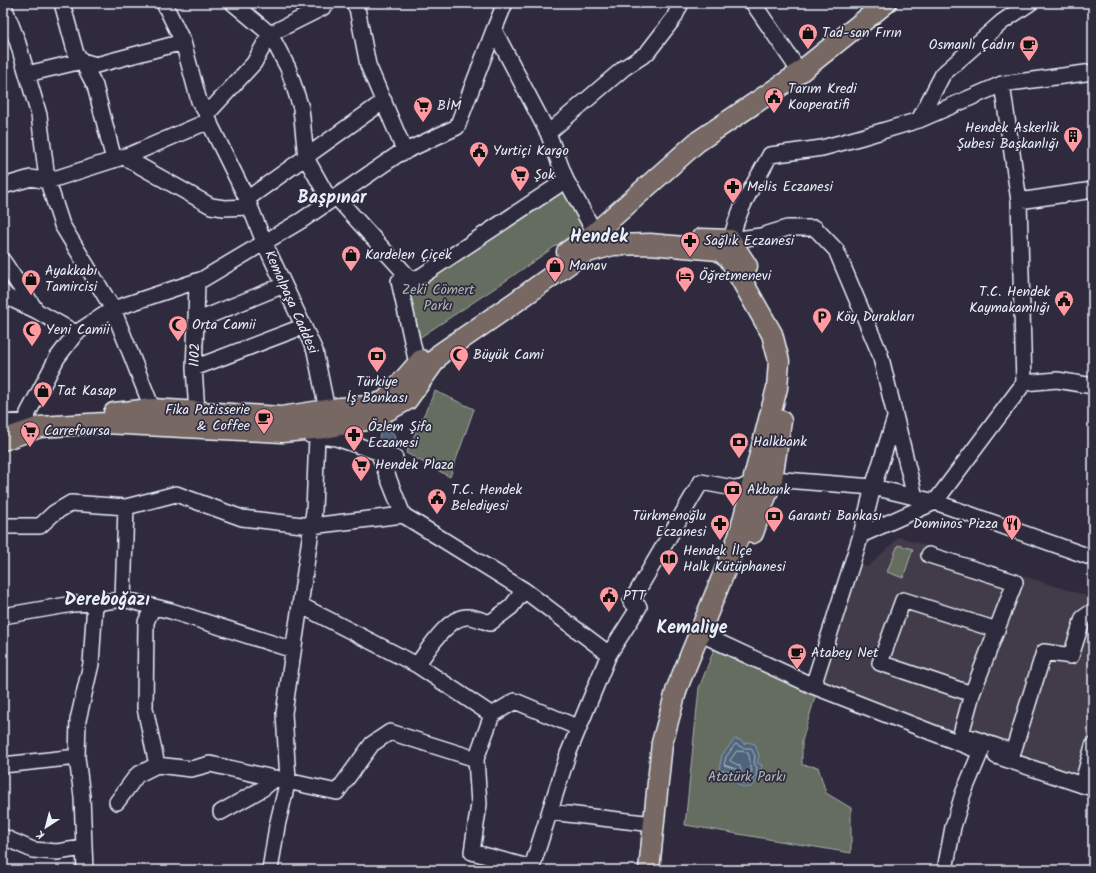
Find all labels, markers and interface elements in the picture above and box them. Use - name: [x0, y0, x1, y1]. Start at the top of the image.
- shop icon: Tad-san Fırın: [797, 22, 819, 50]
- place label: Tad-san Fırın: [822, 22, 902, 44]
- place label: Osmanlı Çadırı: [929, 34, 1015, 56]
- cafe icon: Osmanlı Çadırı: [1018, 34, 1040, 62]
- place label: Tarım Kredi Kooperatifi: [788, 78, 857, 116]
- public building icon: Tarım Kredi Kooperatifi: [763, 86, 785, 114]
- supermarket icon: BİM: [412, 95, 434, 123]
- place label: BİM: [437, 95, 461, 117]
- place label: Hendek Askerlik Şubesi Başkanlığı: [957, 117, 1059, 155]
- building icon: Hendek Askerlik Şubesi Başkanlığı: [1062, 125, 1084, 153]
- public building icon: Yurtiçi Kargo: [468, 140, 490, 168]
- place label: Yurtiçi Kargo: [493, 140, 569, 162]
- supermarket icon: Şok: [509, 164, 531, 192]
- place label: Şok: [534, 164, 555, 186]
- pharmacy icon: Melis Eczanesi: [722, 176, 744, 204]
- place label: Melis Eczanesi: [747, 176, 834, 198]
- district label: Başpınar: [298, 184, 368, 213]
- district label: Hendek: [570, 223, 629, 252]
- pharmacy icon: Sağlık Eczanesi: [679, 230, 701, 258]
- place label: Sağlık Eczanesi: [704, 230, 795, 252]
- shop icon: Kardelen Çiçek: [340, 244, 362, 272]
- place label: Kardelen Çiçek: [365, 244, 452, 266]
- street label: Kemalpaşa Caddesi: [258, 247, 324, 358]
- shop icon: Manav: [544, 255, 566, 283]
- place label: Manav: [569, 255, 607, 277]
- place label: Ayakkabı Tamircisi: [45, 260, 98, 298]
- hotel icon: Öğretmenevi: [674, 265, 696, 293]
- place label: Öğretmenevi: [699, 265, 772, 287]
- shop icon: Ayakkabı Tamircisi: [20, 268, 42, 296]
- park label: Zeki Cömert Parkı: [402, 279, 475, 317]
- place label: T.C. Hendek Kaymakamlığı: [969, 281, 1050, 319]
- public building icon: T.C. Hendek Kaymakamlığı: [1053, 289, 1075, 317]
- parking icon: Köy Durakları: [811, 306, 833, 334]
- place label: Köy Durakları: [836, 306, 915, 328]
- mosque icon: Orta Camii: [167, 314, 189, 342]
- place label: Orta Camii: [192, 314, 256, 336]
- mosque icon: Yeni Camii: [21, 319, 43, 347]
- place label: Yeni Camii: [46, 319, 110, 341]
- street label: 1102: [184, 343, 206, 367]
- mosque icon: Büyük Cami: [448, 344, 470, 372]
- place label: Büyük Cami: [473, 344, 544, 366]
- bank icon: Türkiye İş Bankası: [366, 345, 388, 373]
- place label: Türkiye İş Bankası: [346, 371, 408, 409]
- shop icon: Tat Kasap: [32, 380, 54, 408]
- place label: Tat Kasap: [57, 380, 116, 402]
- place label: Fika Patisserie & Coffee: [165, 399, 251, 437]
- cafe icon: Fika Patisserie & Coffee: [253, 407, 275, 435]
- place label: Özlem Şifa Eczanesi: [368, 416, 432, 454]
- supermarket icon: Carrefoursa: [19, 420, 41, 448]
- place label: Carrefoursa: [44, 420, 110, 442]
- pharmacy icon: Özlem Şifa Eczanesi: [343, 424, 365, 452]
- bank icon: Halkbank: [728, 431, 750, 459]
- place label: Halkbank: [753, 431, 807, 453]
- supermarket icon: Hendek Plaza: [350, 454, 372, 482]
- place label: Hendek Plaza: [375, 454, 454, 476]
- place label: T.C. Hendek Belediyesi: [451, 479, 523, 517]
- bank icon: Akbank: [722, 479, 744, 507]
- place label: Akbank: [747, 479, 790, 501]
- public building icon: T.C. Hendek Belediyesi: [426, 487, 448, 515]
- place label: Türkmenoğlu Eczanesi: [633, 505, 707, 543]
- bank icon: Garanti Bankası: [763, 505, 785, 533]
- place label: Garanti Bankası: [788, 505, 882, 527]
- pharmacy icon: Türkmenoğlu Eczanesi: [709, 513, 731, 541]
- place label: Dominos Pizza: [913, 513, 998, 535]
- restaurant icon: Dominos Pizza: [1001, 513, 1023, 541]
- place label: Hendek İlçe Halk Kütüphanesi: [683, 540, 786, 578]
- library icon: Hendek İlçe Halk Kütüphanesi: [658, 548, 680, 576]
- public building icon: PTT: [598, 585, 620, 613]
- place label: PTT: [623, 585, 647, 607]
- district label: Dereboğazı: [64, 586, 150, 615]
- district label: Kemaliye: [656, 614, 728, 643]
- cafe icon: Atabey Net: [786, 642, 808, 670]
- place label: Atabey Net: [811, 642, 879, 664]
- park label: Atatürk Parkı: [708, 766, 787, 788]
- north arrow: [26, 807, 66, 847]
- text: K: [32, 825, 49, 844]

